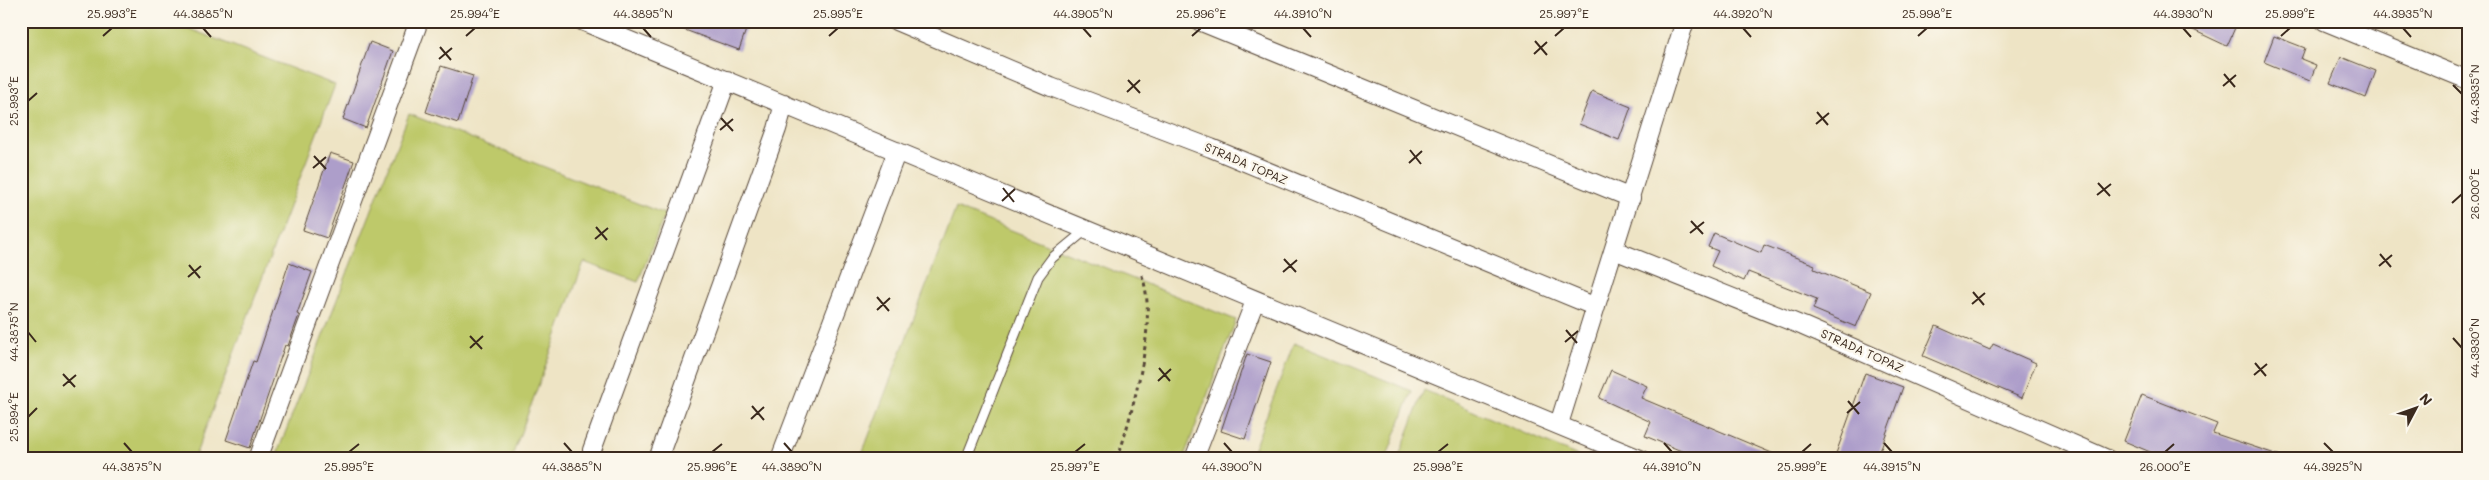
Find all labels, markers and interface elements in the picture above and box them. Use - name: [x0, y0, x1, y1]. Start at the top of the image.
- text: 25.993°E: [87, 5, 137, 21]
- text: 44.3885°N: [173, 5, 233, 21]
- text: 25.994°E: [450, 5, 500, 21]
- text: 44.3895°N: [613, 5, 673, 21]
- text: 25.995°E: [813, 5, 863, 21]
- text: 44.3905°N: [1053, 5, 1113, 21]
- text: 25.996°E: [1176, 5, 1226, 21]
- text: 44.3910°N: [1274, 5, 1332, 21]
- text: 25.997°E: [1539, 5, 1589, 21]
- text: 44.3920°N: [1713, 5, 1773, 21]
- text: 25.998°E: [1902, 5, 1952, 21]
- text: 44.3930°N: [2153, 5, 2213, 21]
- text: 25.999°E: [2265, 5, 2315, 21]
- text: 44.3935°N: [2373, 5, 2433, 21]
- text: 44.3935°N: [2466, 64, 2482, 124]
- text: 25.993°E: [5, 76, 21, 126]
- street label: STRADA TOPAZ: [1202, 138, 1290, 188]
- text: 26.000°E: [2466, 168, 2482, 220]
- text: 44.3875°N: [5, 302, 21, 362]
- text: 44.3930°N: [2466, 318, 2482, 378]
- street label: STRADA TOPAZ: [1819, 325, 1906, 375]
- north arrow: [2392, 382, 2442, 432]
- text: N: [2416, 389, 2437, 409]
- text: 25.994°E: [5, 392, 21, 442]
- text: 44.3875°N: [102, 458, 162, 474]
- text: 25.995°E: [324, 458, 374, 474]
- text: 44.3885°N: [542, 458, 602, 474]
- text: 25.996°E: [687, 458, 737, 474]
- text: 44.3890°N: [762, 458, 822, 474]
- text: 25.997°E: [1050, 458, 1100, 474]
- text: 44.3900°N: [1202, 458, 1262, 474]
- text: 25.998°E: [1413, 458, 1463, 474]
- text: 44.3910°N: [1643, 458, 1701, 474]
- text: 25.999°E: [1777, 458, 1827, 474]
- text: 44.3915°N: [1863, 458, 1921, 474]
- text: 26.000°E: [2139, 458, 2191, 474]
- text: 44.3925°N: [2304, 458, 2362, 474]

